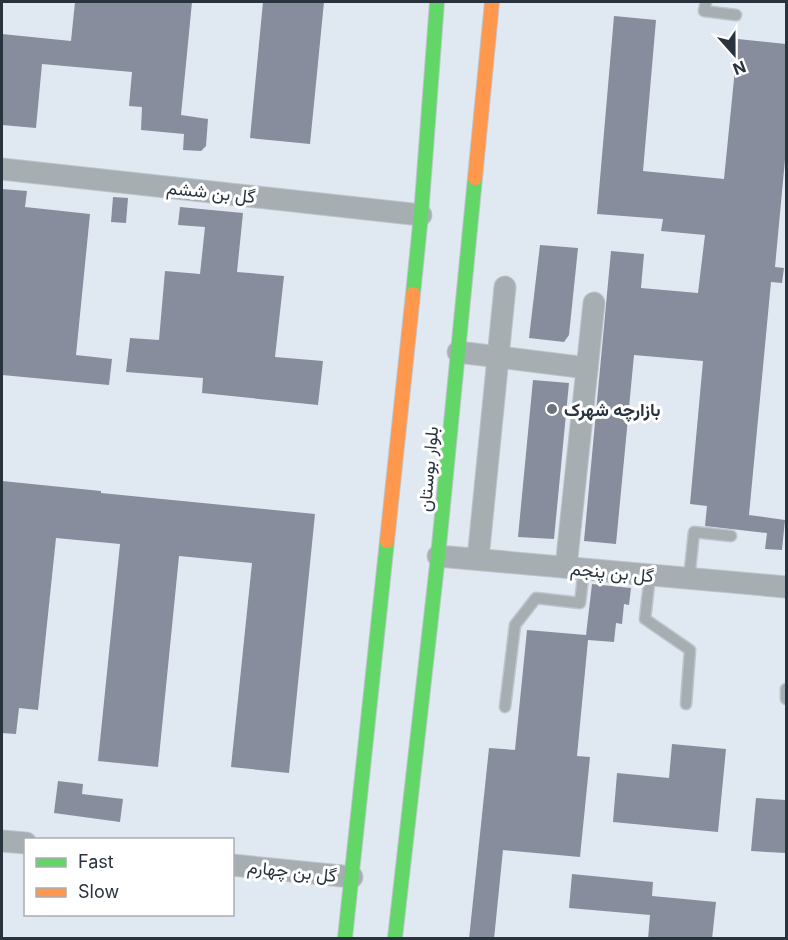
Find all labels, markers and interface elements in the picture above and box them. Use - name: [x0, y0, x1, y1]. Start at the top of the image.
- north arrow: [704, 24, 764, 84]
- text: N: [730, 56, 749, 80]
- street label: گل بن ششم: [165, 177, 256, 209]
- place label: بازارچه شهرک: [564, 399, 661, 422]
- marker: بازارچه شهرک: [545, 402, 559, 416]
- street label: بلوار بوستان: [414, 425, 443, 513]
- street label: گل بن پنجم: [569, 558, 655, 588]
- legend: [24, 838, 234, 916]
- text: Fast: [78, 851, 114, 872]
- street label: گل بن چهارم: [246, 856, 338, 888]
- text: Slow: [78, 881, 119, 902]

